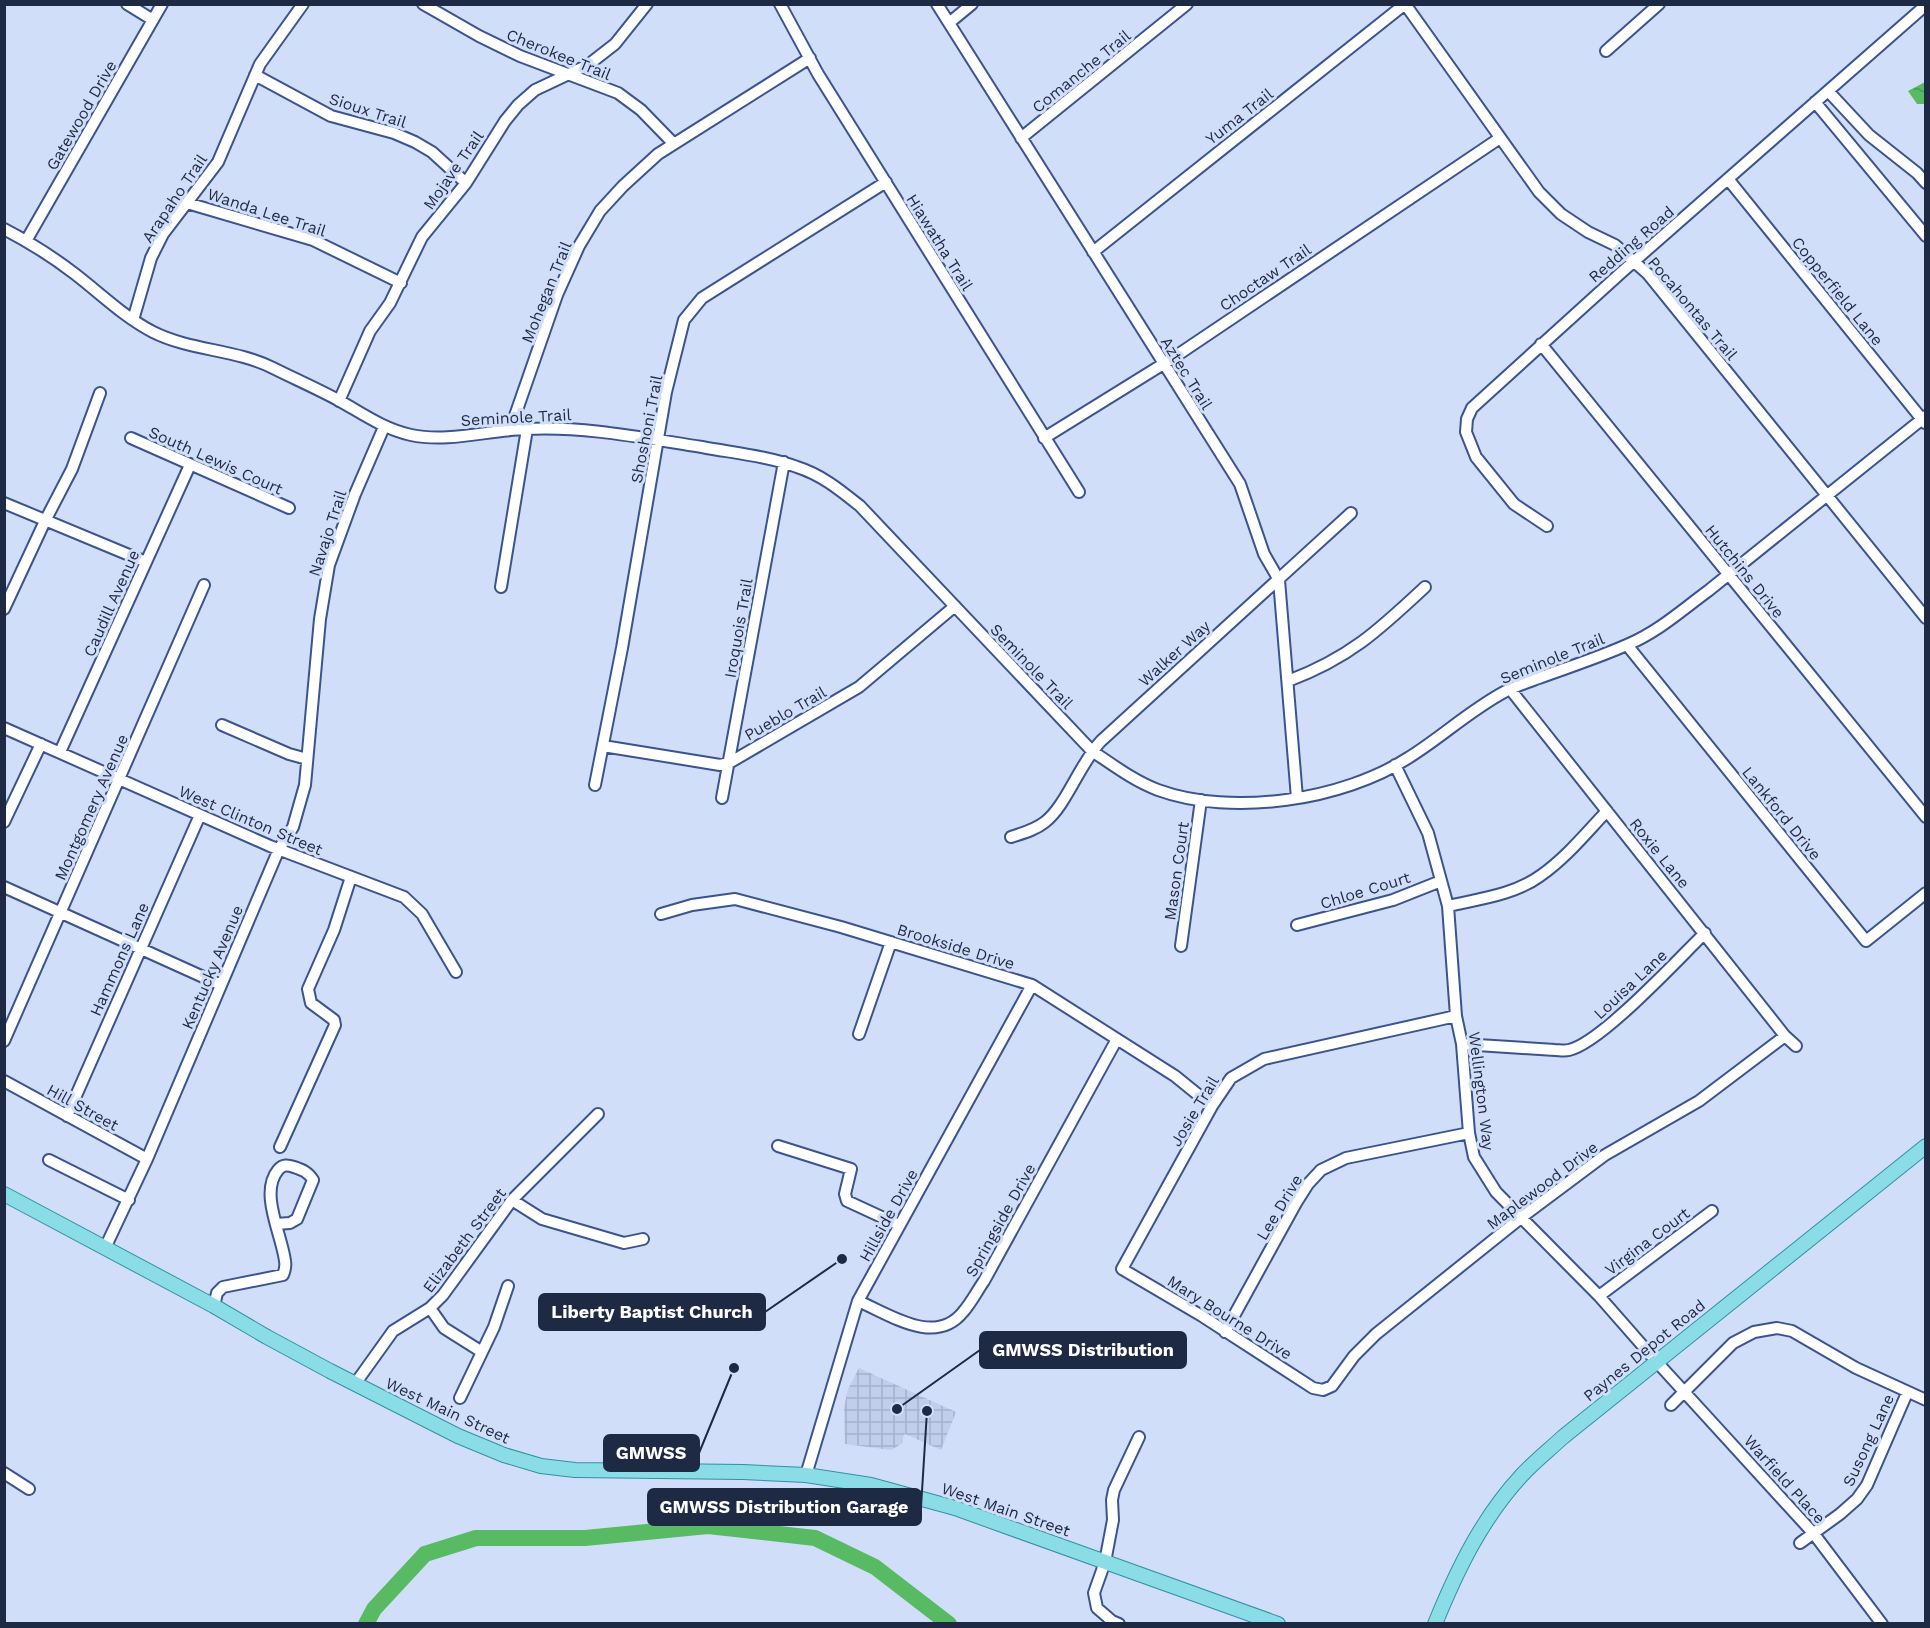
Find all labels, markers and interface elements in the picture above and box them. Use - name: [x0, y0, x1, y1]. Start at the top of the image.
- street label: Cherokee Trail: [504, 25, 614, 84]
- street label: Comanche Trail: [1028, 26, 1134, 117]
- street label: Gatewood Drive: [42, 57, 121, 174]
- street label: Yuma Trail: [1202, 84, 1277, 149]
- street label: Sioux Trail: [327, 89, 409, 132]
- street label: Mojave Trail: [419, 127, 488, 213]
- street label: Arapaho Trail: [138, 150, 211, 246]
- street label: Wanda Lee Trail: [205, 184, 329, 241]
- street label: Hiawatha Trail: [902, 190, 977, 294]
- street label: Redding Road: [1585, 202, 1678, 287]
- street label: Copperfield Lane: [1788, 233, 1887, 349]
- street label: Mohegan Trail: [517, 239, 576, 346]
- street label: Choctaw Trail: [1216, 240, 1315, 315]
- street label: Pocahontas Trail: [1644, 253, 1741, 364]
- street label: Aztec Trail: [1157, 333, 1216, 413]
- street label: Shoshoni Trail: [627, 373, 666, 485]
- street label: Seminole Trail: [460, 405, 572, 430]
- street label: South Lewis Court: [146, 422, 286, 499]
- street label: Navajo Trail: [305, 488, 350, 579]
- street label: Hutchins Drive: [1701, 521, 1788, 622]
- street label: Caudill Avenue: [79, 547, 143, 660]
- street label: Iroquois Trail: [720, 577, 757, 679]
- street label: Walker Way: [1135, 616, 1215, 690]
- street label: Seminole Trail: [986, 620, 1077, 713]
- street label: Seminole Trail: [1497, 629, 1607, 688]
- street label: Pueblo Trail: [741, 682, 830, 745]
- street label: Montgomery Avenue: [51, 731, 132, 883]
- street label: Lankford Drive: [1738, 763, 1825, 864]
- street label: West Clinton Street: [176, 782, 326, 859]
- street label: Roxie Lane: [1626, 814, 1694, 892]
- street label: Mason Court: [1160, 820, 1193, 922]
- street label: Chloe Court: [1318, 868, 1413, 913]
- street label: Hammons Lane: [86, 899, 153, 1019]
- street label: Kentucky Avenue: [178, 902, 247, 1032]
- street label: Brookside Drive: [895, 920, 1017, 973]
- street label: Louisa Lane: [1590, 946, 1671, 1023]
- street label: Wellington Way: [1465, 1031, 1498, 1152]
- street label: Josie Trail: [1166, 1073, 1223, 1150]
- street label: Hill Street: [44, 1080, 122, 1135]
- street label: Maplewood Drive: [1483, 1137, 1602, 1233]
- street label: Springside Drive: [961, 1160, 1039, 1280]
- street label: Hillside Drive: [855, 1166, 922, 1265]
- street label: Lee Drive: [1252, 1171, 1306, 1243]
- street label: Elizabeth Street: [419, 1184, 510, 1296]
- street label: Virgina Court: [1601, 1203, 1693, 1279]
- street label: Mary Bourne Drive: [1164, 1271, 1296, 1363]
- callout: Liberty Baptist Church: [539, 1294, 765, 1330]
- street label: Paynes Depot Road: [1580, 1295, 1709, 1405]
- text: Liberty Baptist Church: [551, 1301, 753, 1322]
- callout: GMWSS Distribution: [980, 1332, 1186, 1368]
- text: GMWSS Distribution: [992, 1339, 1174, 1360]
- street label: West Main Street: [383, 1373, 513, 1448]
- street label: Susong Lane: [1839, 1391, 1898, 1489]
- street label: Warfield Place: [1740, 1431, 1829, 1527]
- callout: GMWSS: [604, 1435, 699, 1471]
- text: GMWSS: [616, 1442, 687, 1463]
- street label: West Main Street: [939, 1479, 1073, 1541]
- callout: GMWSS Distribution Garage: [648, 1489, 921, 1525]
- text: GMWSS Distribution Garage: [660, 1496, 908, 1517]

